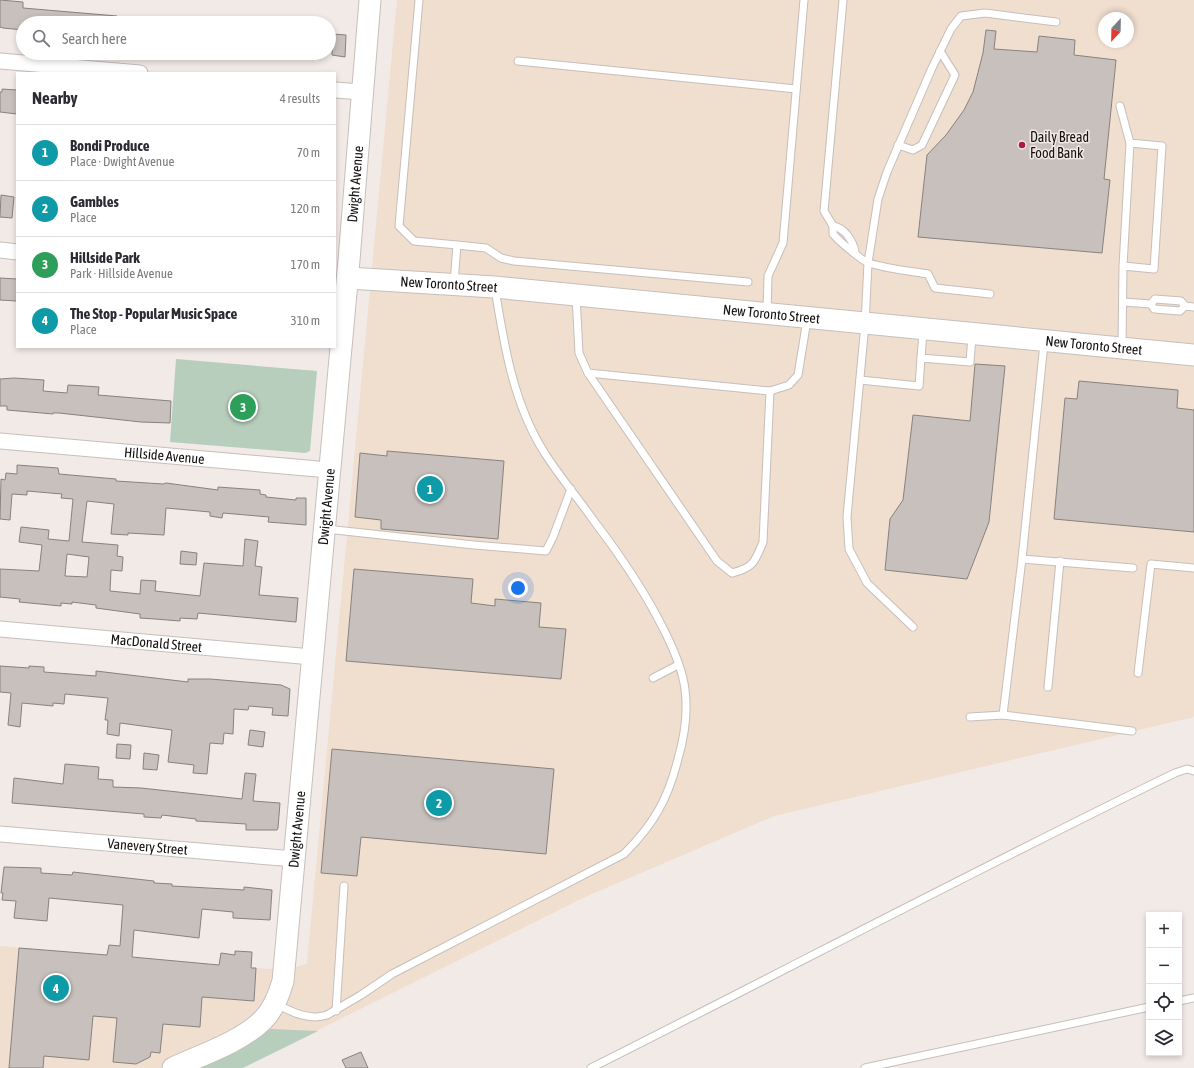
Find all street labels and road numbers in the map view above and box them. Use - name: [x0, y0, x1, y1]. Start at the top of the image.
- street label: Dwight Avenue: [344, 145, 366, 223]
- street label: New Toronto Street: [400, 273, 498, 295]
- street label: New Toronto Street: [722, 301, 821, 327]
- street label: New Toronto Street: [1045, 333, 1143, 358]
- street label: Hillside Avenue: [123, 444, 205, 467]
- street label: Dwight Avenue: [315, 468, 338, 546]
- street label: MacDonald Street: [110, 631, 203, 655]
- street label: Dwight Avenue: [285, 790, 308, 869]
- street label: Vanevery Street: [107, 835, 188, 858]

